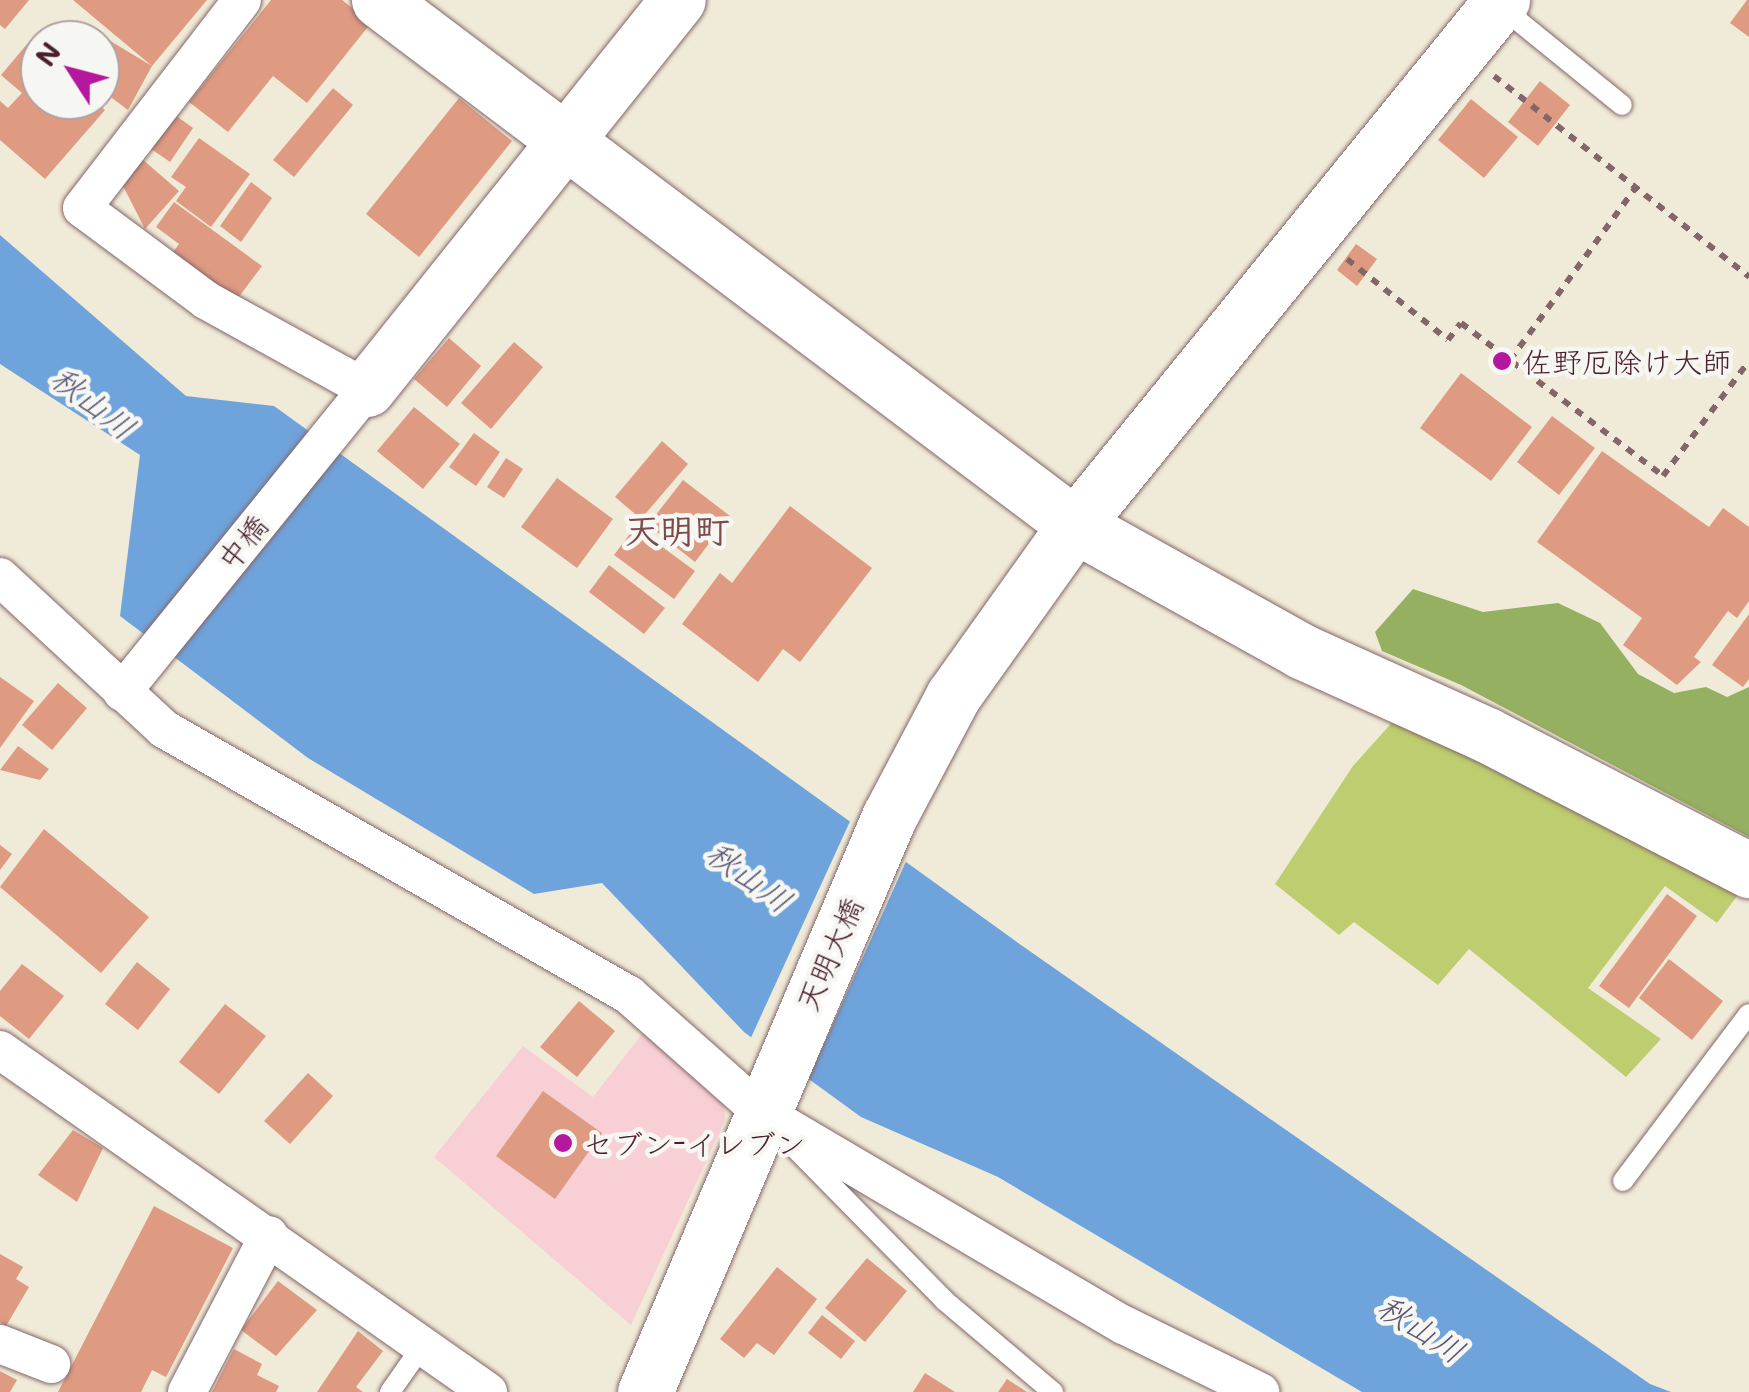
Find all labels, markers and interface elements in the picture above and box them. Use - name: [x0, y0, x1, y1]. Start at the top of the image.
- north arrow: [20, 20, 120, 120]
- text: N: [27, 34, 68, 73]
- place label: 佐野厄除け大師: [1522, 343, 1732, 379]
- marker: 佐野厄除け大師: [1491, 350, 1513, 372]
- water label: 秋山川: [44, 357, 144, 447]
- street label: 中橋: [209, 507, 275, 577]
- district label: 天明町: [625, 508, 729, 550]
- water label: 秋山川: [700, 832, 800, 920]
- street label: 天明大橋: [788, 892, 870, 1016]
- place label: セブン-イレブン: [583, 1125, 806, 1161]
- marker: セブン-イレブン: [552, 1132, 574, 1154]
- water label: 秋山川: [1371, 1286, 1473, 1370]

